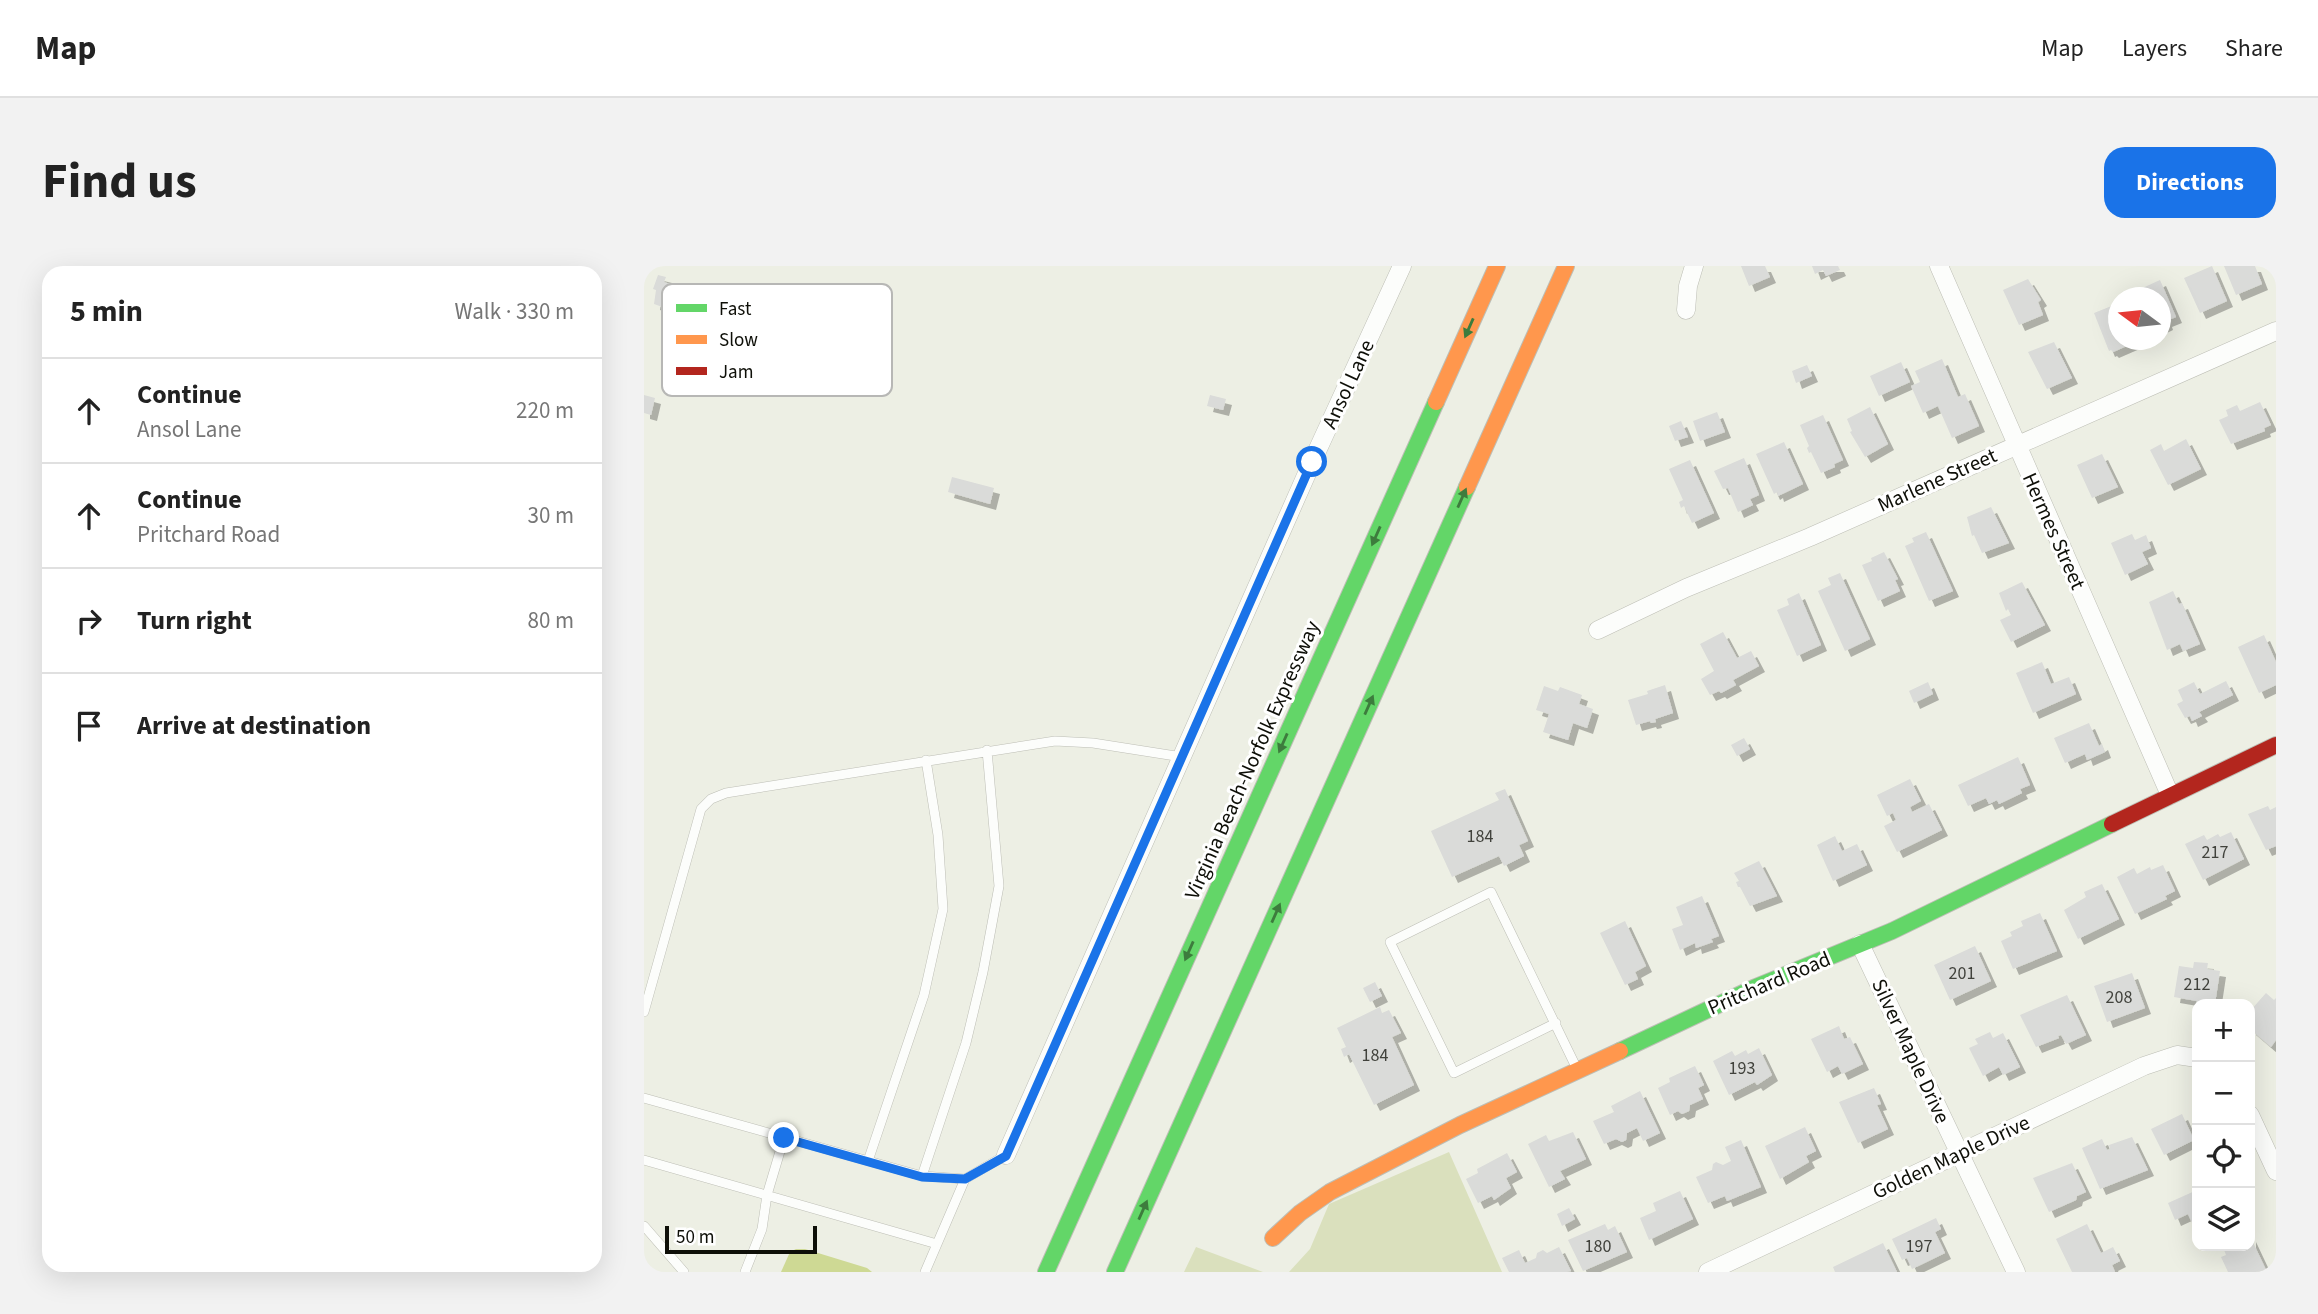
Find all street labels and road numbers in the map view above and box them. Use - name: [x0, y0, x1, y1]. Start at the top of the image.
- street label: Ansol Lane: [1314, 334, 1382, 434]
- street label: Marlene Street: [1873, 440, 2001, 520]
- street label: Hermes Street: [2015, 468, 2093, 594]
- street label: Virginia Beach-Norfolk Expressway: [1177, 616, 1327, 904]
- street label: Pritchard Road: [1703, 944, 1835, 1022]
- street label: Silver Maple Drive: [1864, 974, 1958, 1128]
- street label: Golden Maple Drive: [1867, 1107, 2035, 1207]

